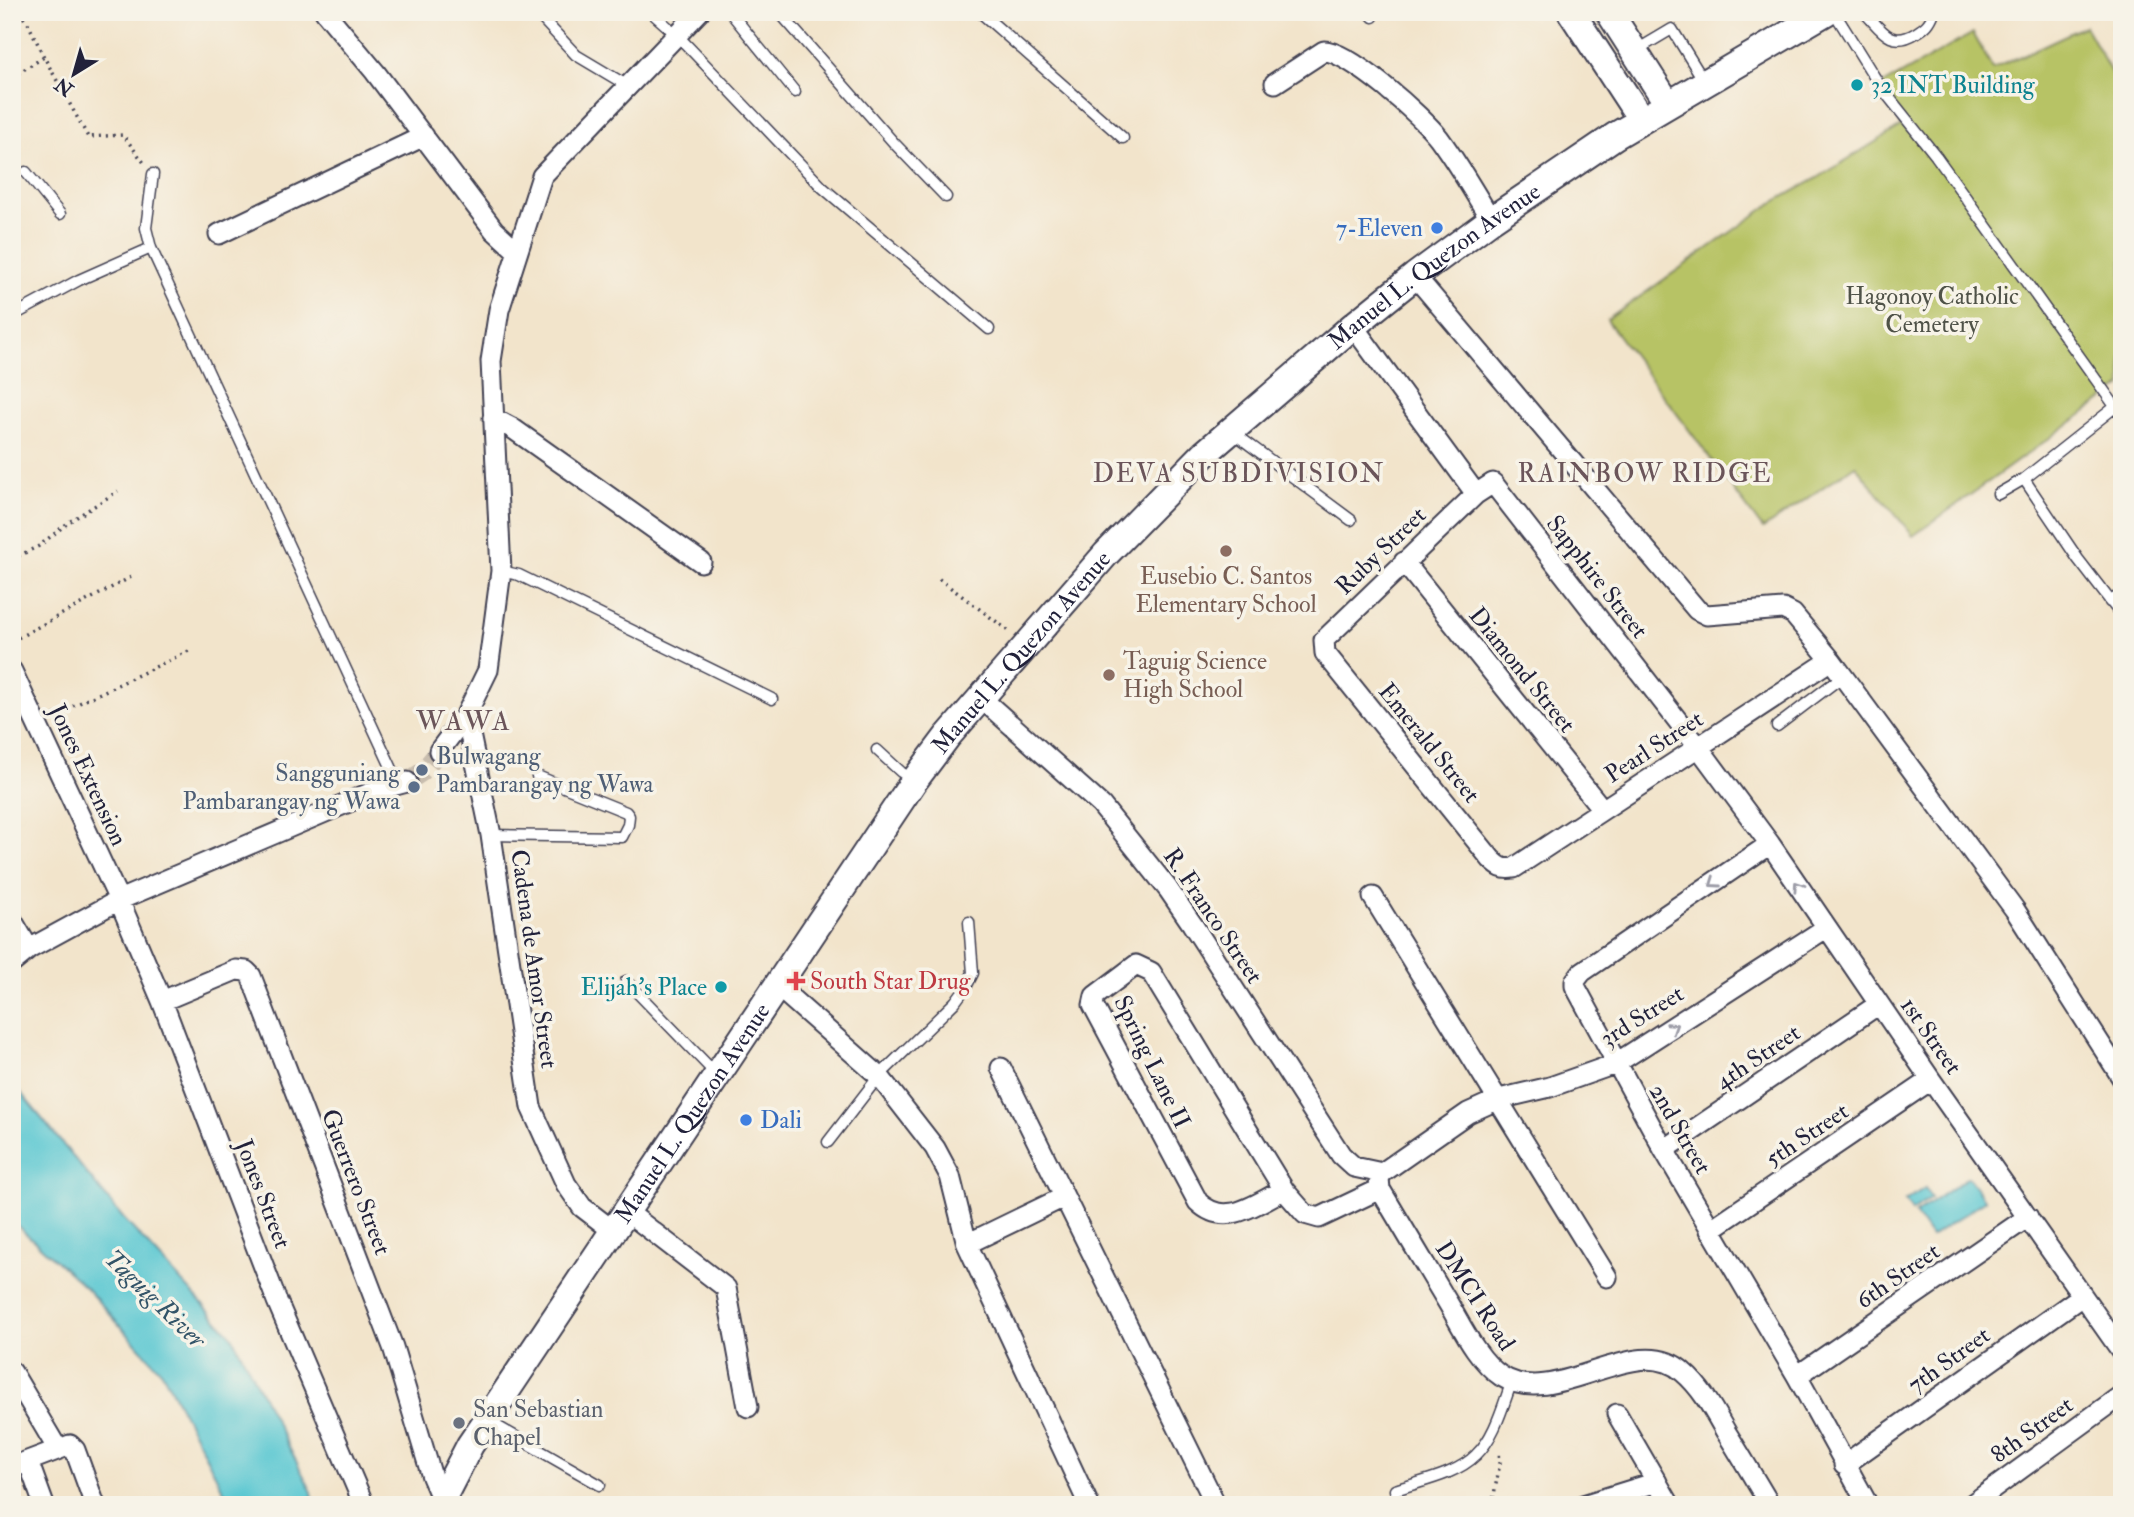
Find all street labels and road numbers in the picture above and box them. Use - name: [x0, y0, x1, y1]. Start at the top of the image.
- street label: Manuel L. Quezon Avenue: [1321, 176, 1546, 356]
- street label: Ruby Street: [1329, 500, 1433, 602]
- street label: Sapphire Street: [1539, 509, 1655, 645]
- street label: Manuel L. Quezon Avenue: [925, 544, 1117, 760]
- street label: Diamond Street: [1462, 601, 1582, 739]
- street label: Emerald Street: [1371, 677, 1487, 809]
- street label: Jones Extension: [41, 698, 134, 851]
- street label: Pearl Street: [1599, 704, 1709, 790]
- street label: R. Franco Street: [1156, 842, 1270, 990]
- street label: Cadena de Amor Street: [503, 848, 565, 1071]
- street label: 3rd Street: [1594, 978, 1690, 1054]
- street label: Spring Lane II: [1106, 990, 1198, 1134]
- street label: 1st Street: [1893, 991, 1969, 1081]
- street label: Manuel L. Quezon Avenue: [607, 997, 777, 1229]
- street label: 4th Street: [1709, 1017, 1807, 1097]
- street label: 2nd Street: [1642, 1078, 1718, 1180]
- street label: 5th Street: [1759, 1096, 1855, 1174]
- street label: Guerrero Street: [314, 1105, 398, 1260]
- street label: Jones Street: [228, 1134, 298, 1253]
- street label: DMCI Road: [1428, 1235, 1522, 1357]
- street label: 6th Street: [1850, 1236, 1946, 1316]
- street label: 7th Street: [1902, 1320, 1996, 1400]
- street label: 8th Street: [1985, 1390, 2080, 1470]

